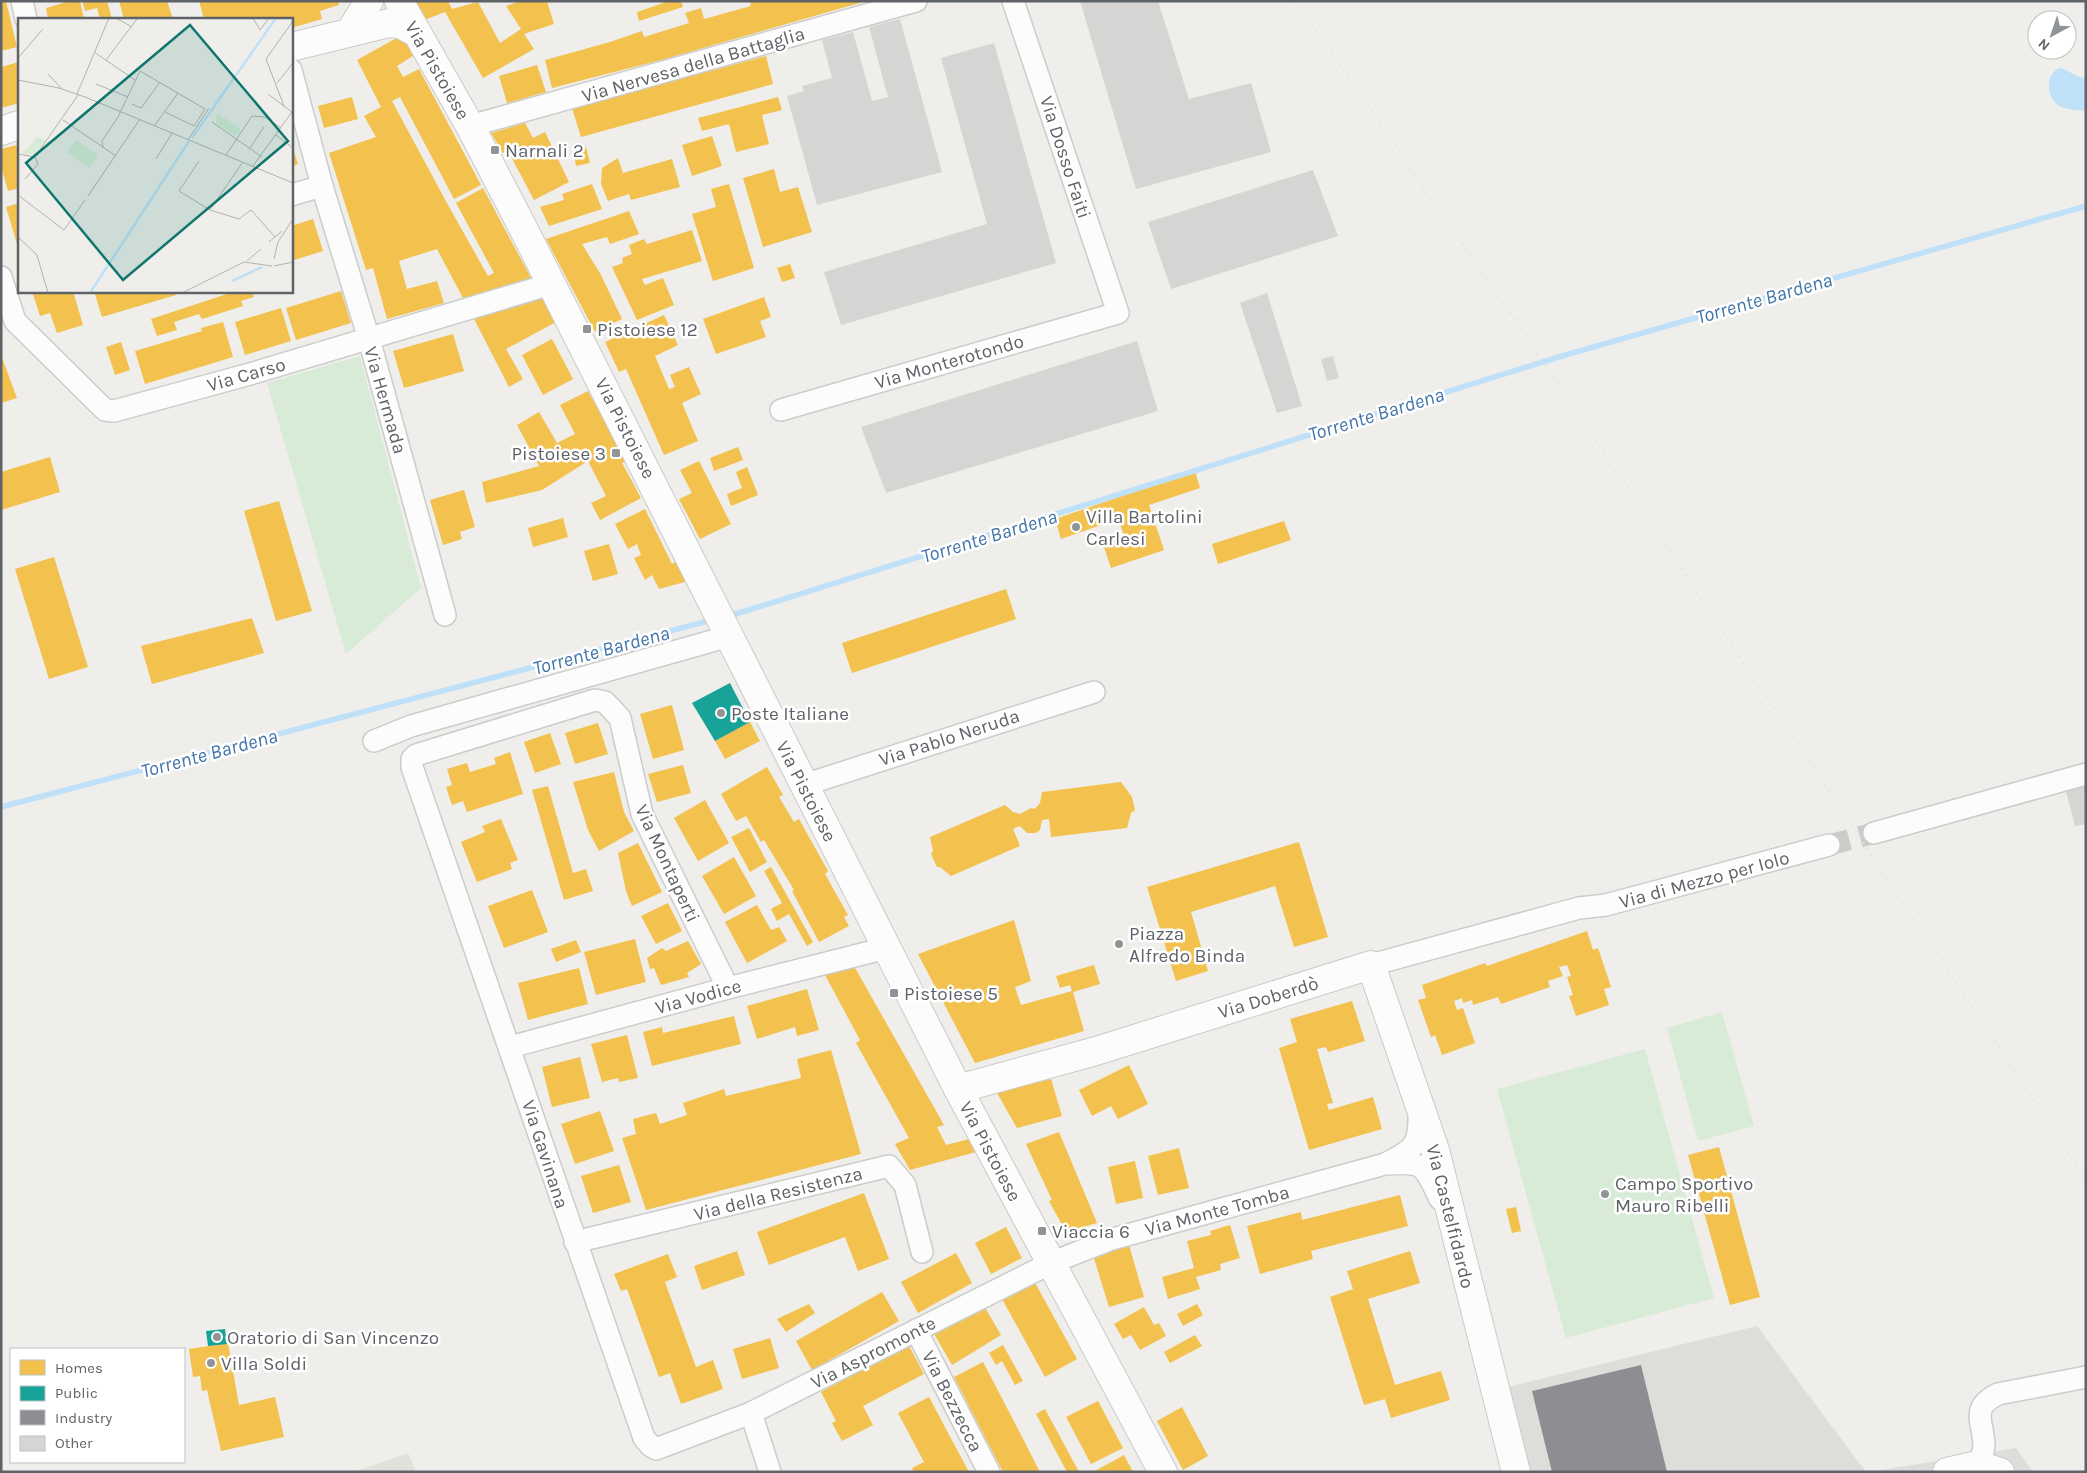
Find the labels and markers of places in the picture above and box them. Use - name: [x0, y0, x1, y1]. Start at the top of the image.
- place label: Narnali 2: [505, 140, 584, 162]
- marker: Narnali 2: [489, 144, 501, 156]
- place label: Pistoiese 12: [597, 319, 698, 341]
- marker: Pistoiese 12: [581, 323, 593, 335]
- place label: Pistoiese 3: [511, 443, 606, 465]
- marker: Pistoiese 3: [610, 447, 622, 459]
- place label: Villa Bartolini Carlesi: [1086, 506, 1203, 550]
- marker: Villa Bartolini Carlesi: [1070, 521, 1082, 533]
- place label: Poste Italiane: [731, 703, 849, 725]
- marker: Poste Italiane: [715, 707, 727, 719]
- place label: Piazza Alfredo Binda: [1129, 923, 1245, 967]
- marker: Piazza Alfredo Binda: [1113, 938, 1125, 950]
- place label: Pistoiese 5: [904, 983, 998, 1005]
- marker: Pistoiese 5: [888, 987, 900, 999]
- place label: Campo Sportivo Mauro Ribelli: [1615, 1173, 1753, 1217]
- marker: Campo Sportivo Mauro Ribelli: [1599, 1188, 1611, 1200]
- place label: Viaccia 6: [1052, 1221, 1130, 1243]
- marker: Viaccia 6: [1036, 1225, 1048, 1237]
- place label: Oratorio di San Vincenzo: [227, 1327, 439, 1349]
- marker: Oratorio di San Vincenzo: [211, 1331, 223, 1343]
- place label: Villa Soldi: [221, 1353, 307, 1375]
- marker: Villa Soldi: [205, 1357, 217, 1369]

